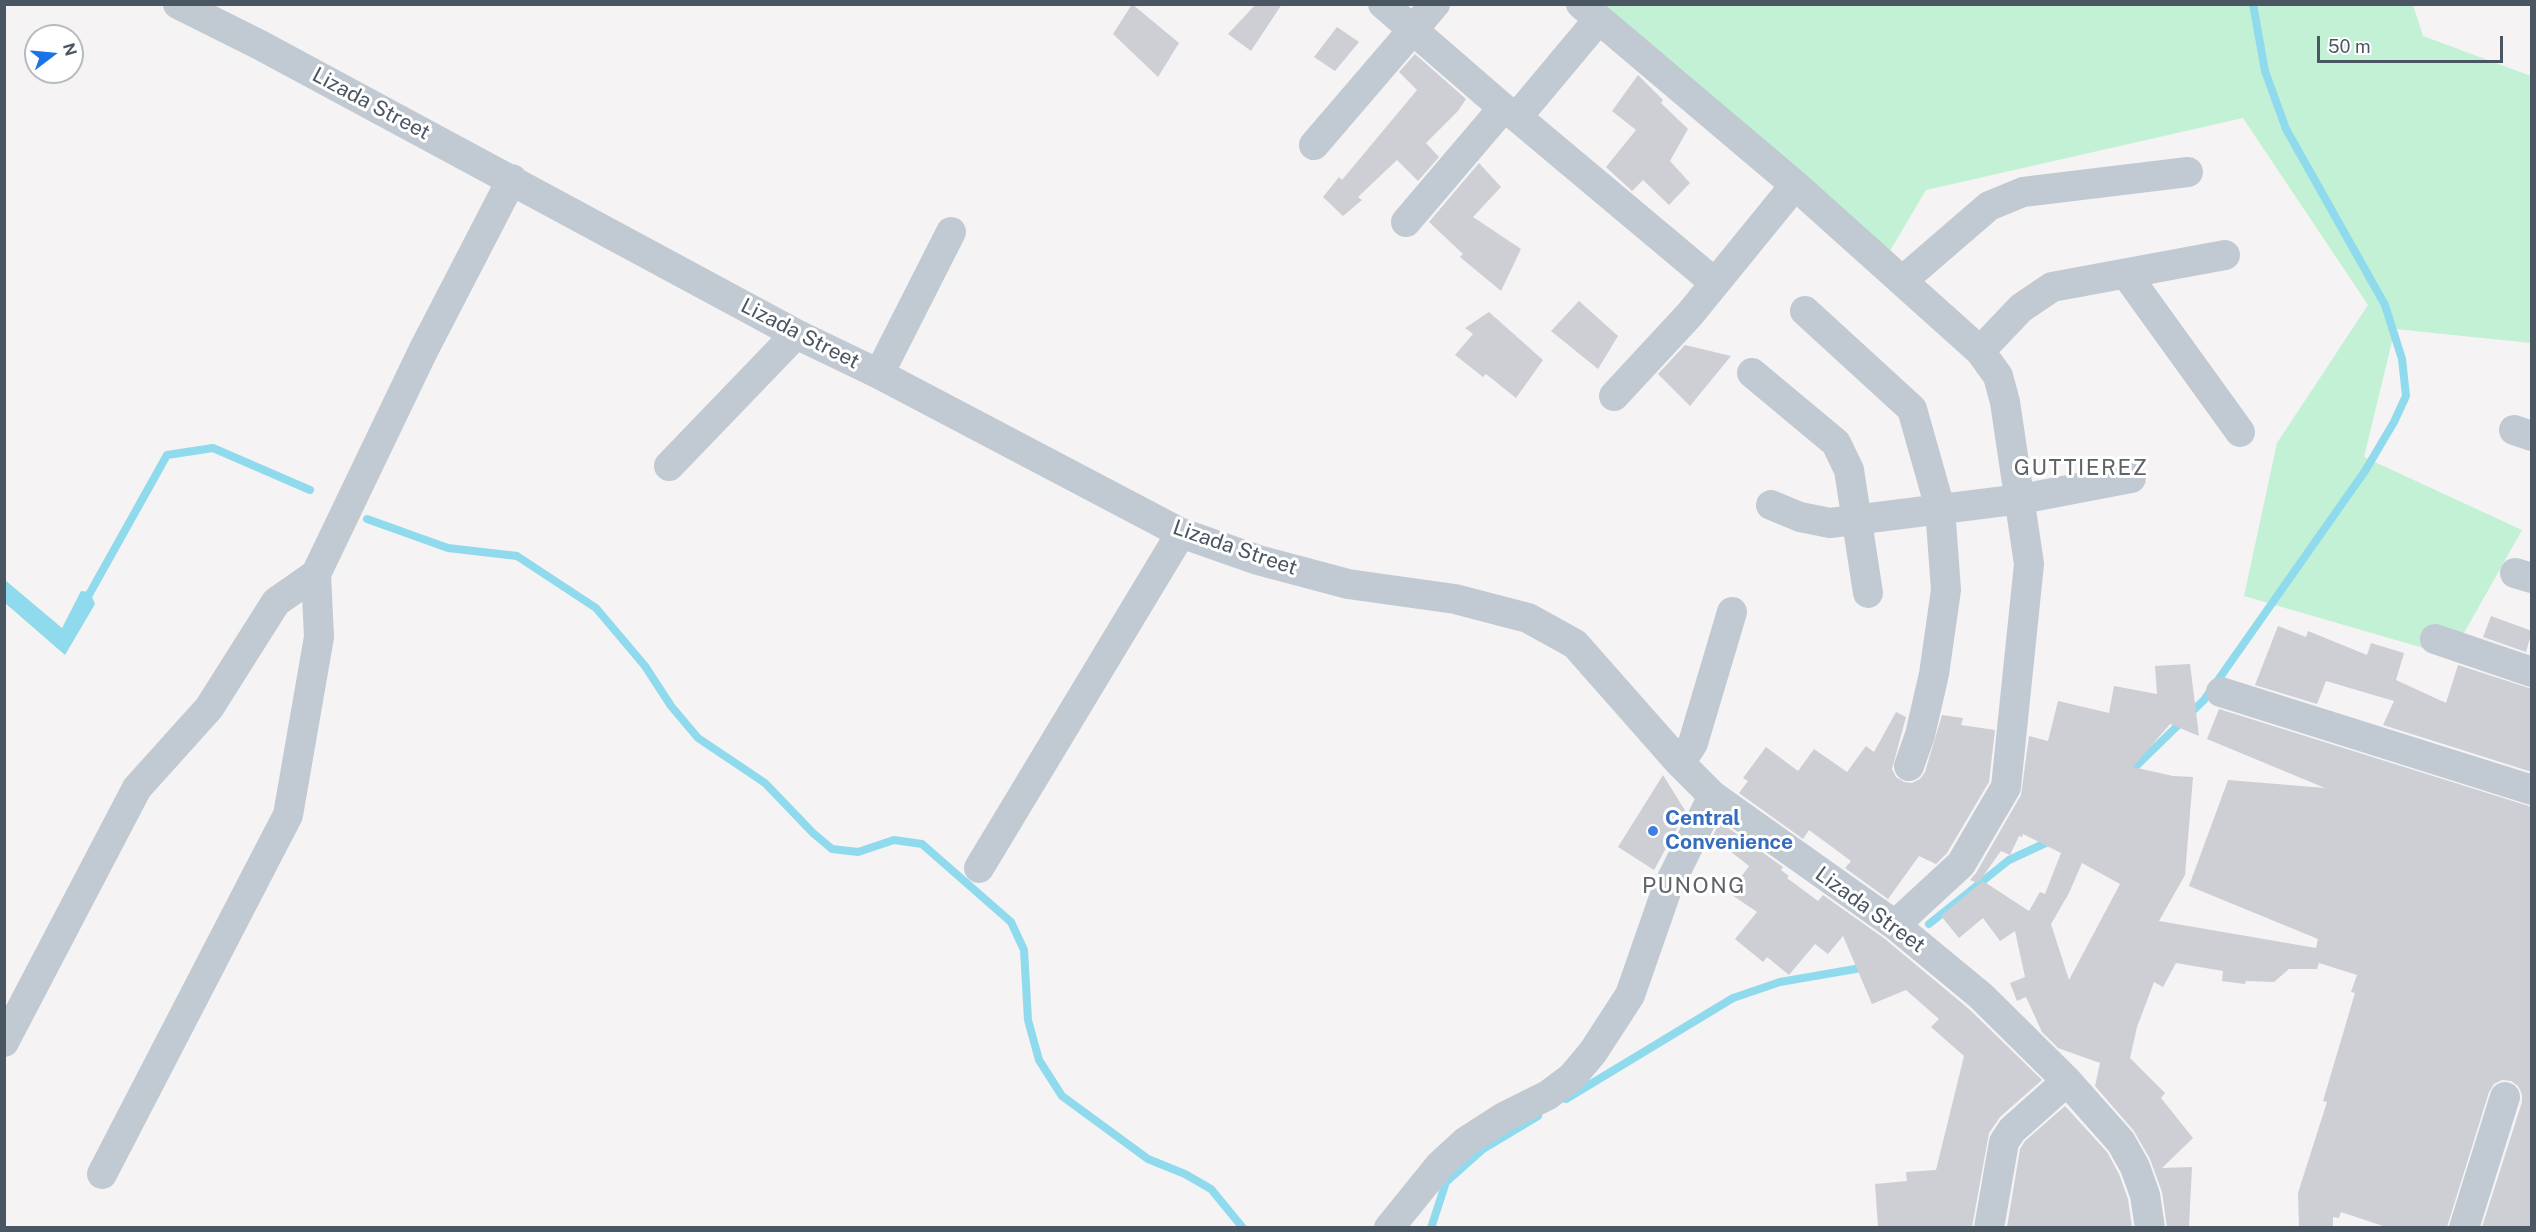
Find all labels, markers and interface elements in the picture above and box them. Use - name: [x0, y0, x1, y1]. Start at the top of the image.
- north arrow: [24, 24, 84, 84]
- scale bar: [2320, 24, 2506, 62]
- text: 50 m: [2328, 36, 2371, 57]
- text: N: [59, 41, 81, 58]
- street label: Lizada Street: [308, 62, 434, 146]
- street label: Lizada Street: [736, 293, 864, 375]
- district label: GUTTIEREZ: [2014, 455, 2148, 481]
- street label: Lizada Street: [1170, 515, 1300, 581]
- place label: Central Convenience: [1665, 806, 1793, 856]
- marker: Central Convenience: [1646, 824, 1660, 838]
- street label: Lizada Street: [1810, 862, 1930, 958]
- district label: PUNONG: [1642, 873, 1746, 899]

